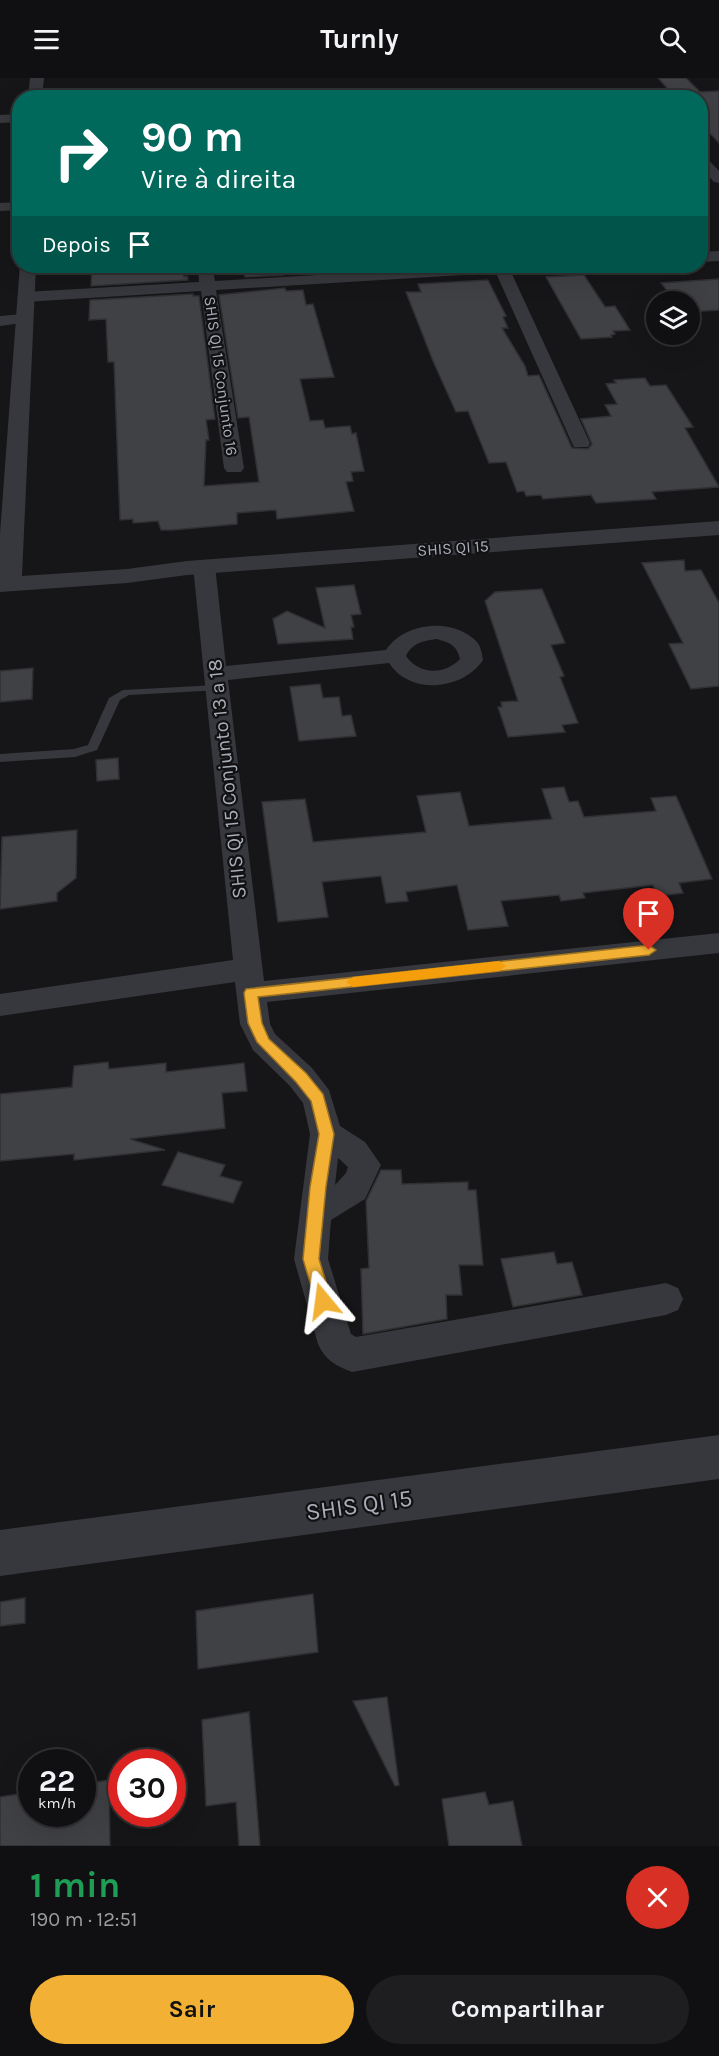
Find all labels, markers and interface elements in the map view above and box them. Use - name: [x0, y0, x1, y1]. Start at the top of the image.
- icon: menu: [30, 23, 63, 56]
- text: Turnly: [320, 23, 399, 55]
- icon: search: [656, 23, 689, 56]
- text: 90 m: [141, 112, 244, 162]
- icon: right: [42, 114, 120, 192]
- text: Vire à direita: [141, 163, 296, 195]
- icon: arrive: [123, 228, 156, 261]
- text: Depois: [42, 232, 111, 258]
- map controls: [646, 291, 700, 345]
- button: layers: [646, 291, 700, 345]
- street label: SHIS QI 15 Conjunto 16: [200, 295, 242, 457]
- street label: SHIS QI 15: [417, 536, 489, 560]
- street label: SHIS QI 15 Conjunto 13 a 18: [203, 658, 251, 900]
- pin: [623, 888, 674, 950]
- icon: arrive: [632, 897, 665, 930]
- position arrow: [291, 1269, 355, 1333]
- street label: SHIS QI 15: [304, 1484, 414, 1526]
- speed limit sign: 30: [108, 1749, 186, 1827]
- text: 22: [39, 1763, 75, 1799]
- text: km/h: [38, 1794, 76, 1812]
- text: 1 min: [30, 1864, 120, 1906]
- button: close: [626, 1866, 689, 1929]
- text: 190 m · 12:51: [30, 1908, 137, 1931]
- button: Sair: [30, 1975, 354, 2044]
- button: Compartilhar: [366, 1975, 689, 2044]

